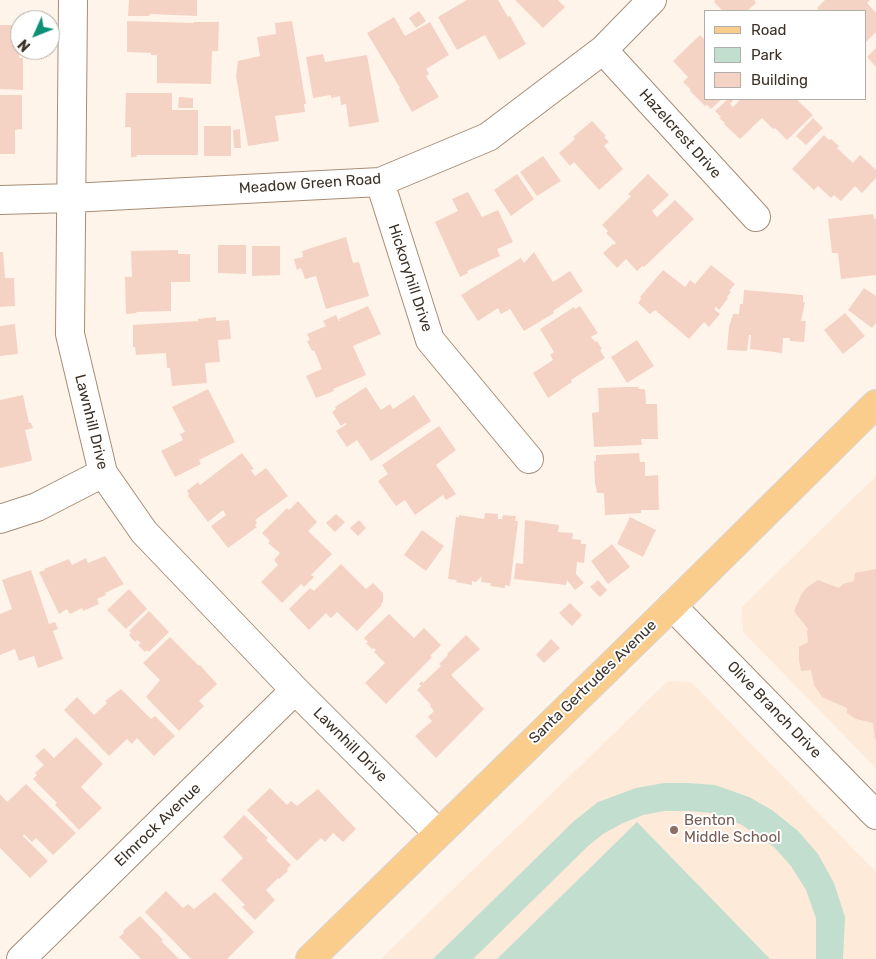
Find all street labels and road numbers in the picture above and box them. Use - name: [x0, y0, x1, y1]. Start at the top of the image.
- street label: Hazelcrest Drive: [635, 86, 725, 182]
- street label: Meadow Green Road: [238, 170, 382, 198]
- street label: Hickoryhill Drive: [384, 222, 436, 334]
- street label: Lawnhill Drive: [70, 372, 112, 472]
- street label: Santa Gertrudes Avenue: [525, 616, 661, 748]
- street label: Olive Branch Drive: [723, 658, 825, 762]
- street label: Lawnhill Drive: [309, 704, 391, 786]
- street label: Elmrock Avenue: [111, 779, 205, 871]

